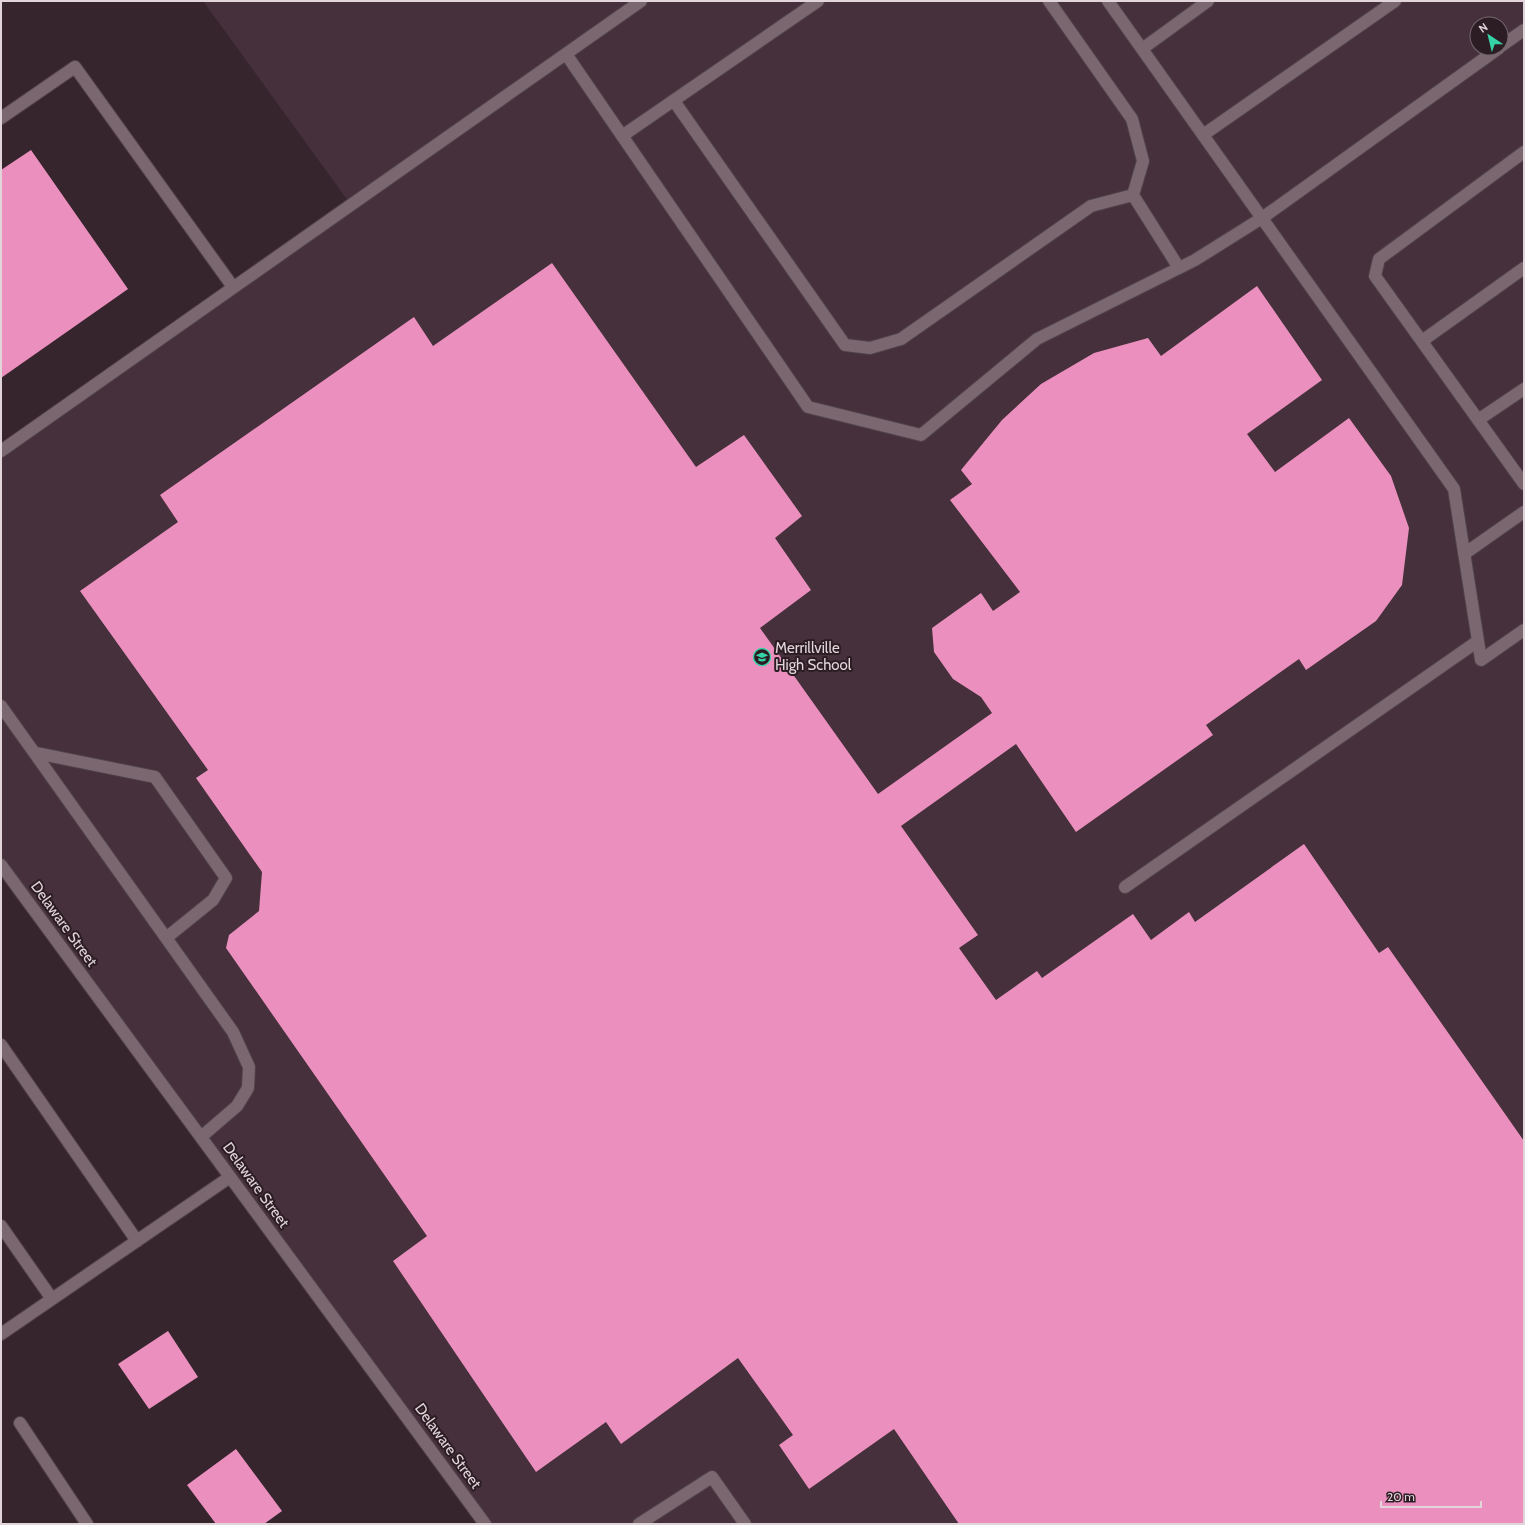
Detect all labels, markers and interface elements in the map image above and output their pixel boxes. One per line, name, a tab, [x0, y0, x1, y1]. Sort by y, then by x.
north arrow	[1469, 16, 1509, 56]
text: N	[1476, 20, 1490, 36]
place label: Merrillville High School	[775, 639, 852, 674]
school or university icon: Merrillville High School	[752, 647, 772, 667]
street label: Delaware Street	[27, 878, 101, 970]
street label: Delaware Street	[219, 1139, 293, 1231]
street label: Delaware Street	[411, 1400, 485, 1492]
scale bar	[1381, 1483, 1481, 1509]
text: 20 m	[1387, 1489, 1415, 1504]

